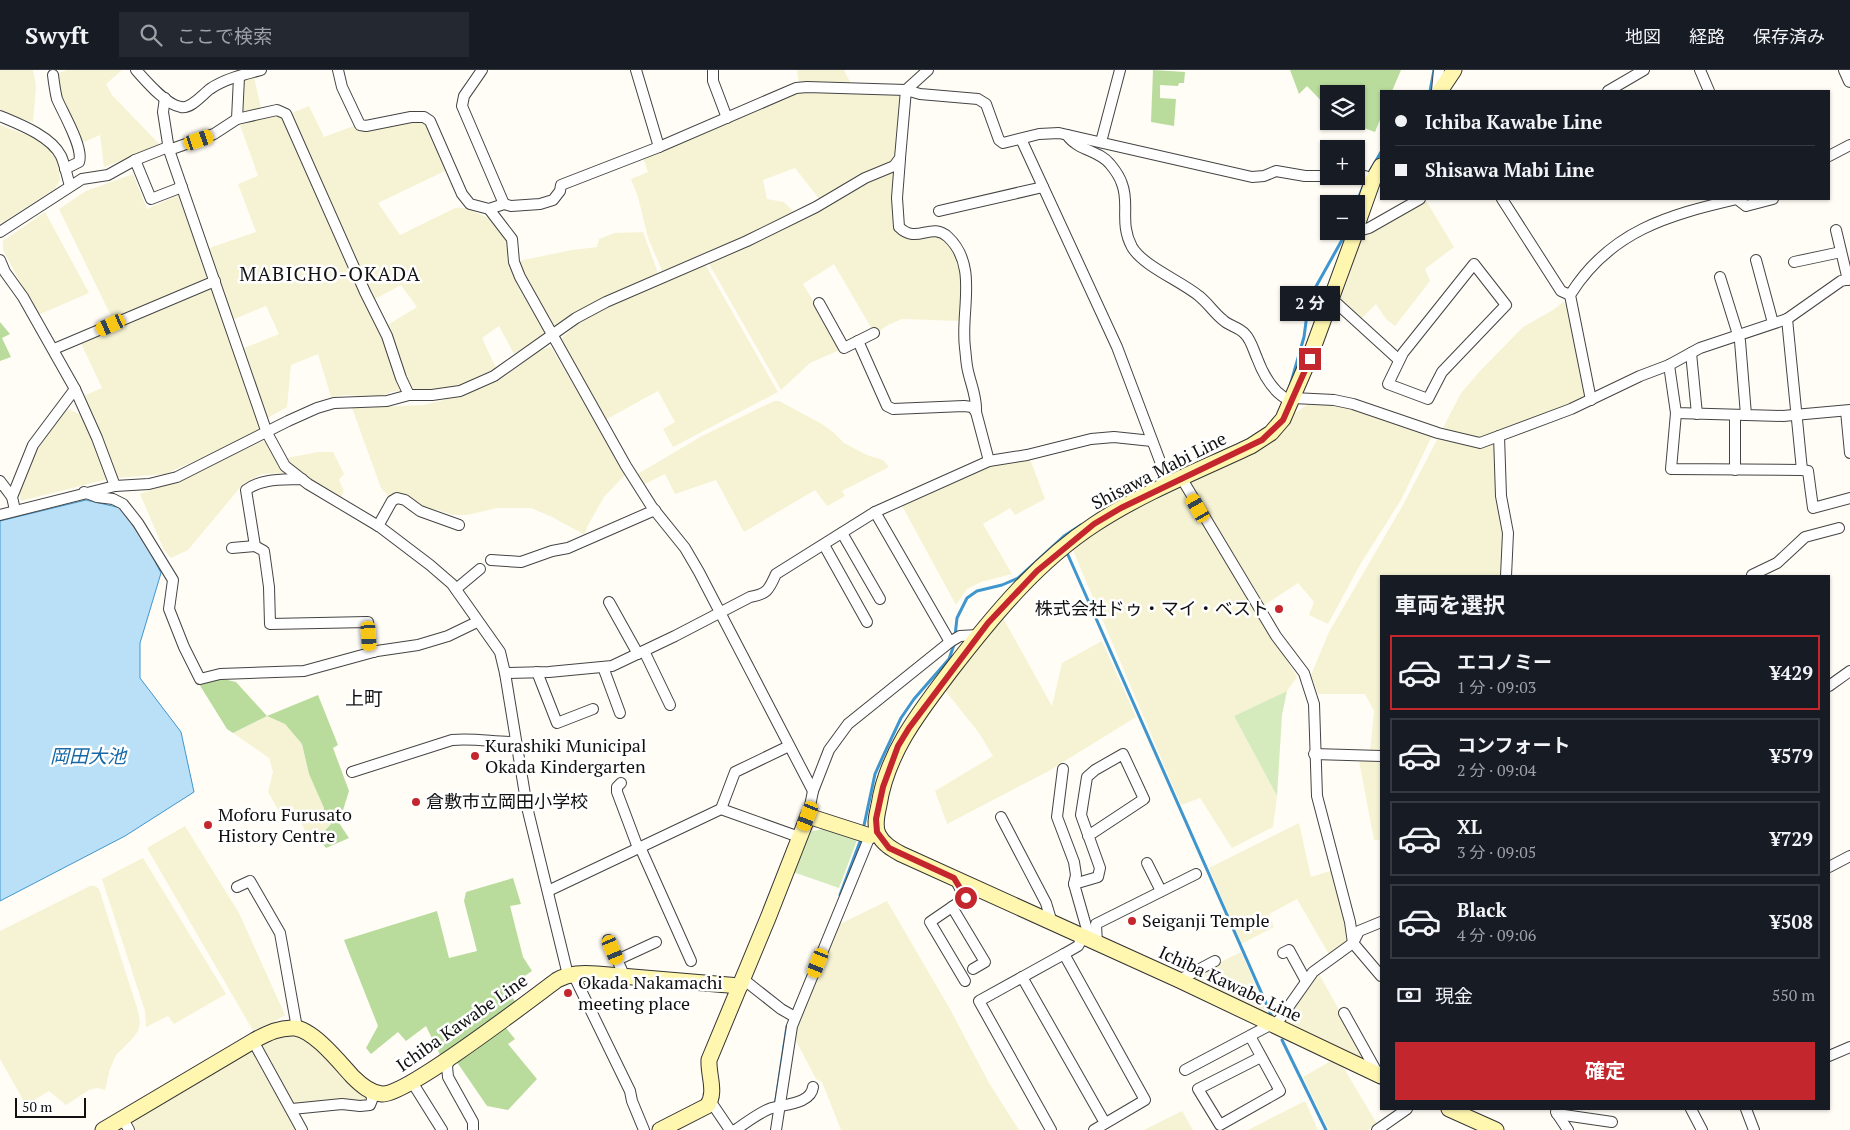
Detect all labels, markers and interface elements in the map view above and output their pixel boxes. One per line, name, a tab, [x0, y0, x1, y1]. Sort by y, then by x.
search box	[119, 12, 469, 57]
text: Swyft	[25, 19, 89, 51]
icon: search	[137, 21, 165, 49]
text: ここで検索	[177, 23, 272, 48]
text: 地図	[1625, 24, 1661, 48]
text: 経路	[1689, 24, 1725, 48]
text: 保存済み	[1753, 24, 1825, 48]
map controls	[1320, 85, 1365, 240]
button: layers	[1320, 85, 1365, 130]
text: Ichiba Kawabe Line	[1425, 109, 1603, 134]
car	[182, 128, 215, 152]
button: +	[1320, 140, 1365, 185]
text: Shisawa Mabi Line	[1425, 157, 1595, 182]
button: −	[1320, 195, 1365, 240]
district label: MABICHO-OKADA	[239, 260, 421, 287]
callout: 2 分	[1280, 286, 1340, 322]
text: 2 分	[1295, 292, 1325, 314]
car	[94, 312, 127, 338]
route end	[1299, 348, 1321, 370]
street label: Shisawa Mabi Line	[1087, 426, 1230, 514]
car	[1184, 491, 1211, 525]
text: 車両を選択	[1395, 590, 1505, 619]
place label: 株式会社ドゥ・マイ・ベスト	[1035, 596, 1269, 620]
marker: 株式会社ドゥ・マイ・ベスト	[1273, 603, 1285, 615]
car	[360, 621, 377, 651]
text: エコノミー	[1457, 649, 1552, 674]
icon: car	[1397, 650, 1442, 695]
text: ¥429	[1770, 660, 1813, 685]
text: 1 分 · 09:03	[1457, 676, 1536, 698]
district label: 上町	[345, 685, 383, 710]
text: コンフォート	[1457, 732, 1570, 757]
place label: Kurashiki Municipal Okada Kindergarten	[485, 733, 646, 778]
icon: car	[1397, 733, 1442, 778]
water label: 岡田大池	[50, 743, 128, 768]
text: ¥579	[1770, 743, 1813, 768]
marker: Kurashiki Municipal Okada Kindergarten	[469, 750, 481, 762]
text: 2 分 · 09:04	[1457, 759, 1536, 781]
place label: 倉敷市立岡田小学校	[426, 789, 588, 813]
marker: 倉敷市立岡田小学校	[410, 796, 422, 808]
car	[795, 799, 820, 833]
place label: Moforu Furusato History Centre	[218, 802, 352, 847]
text: XL	[1457, 814, 1482, 839]
icon: car	[1397, 816, 1442, 861]
marker: Moforu Furusato History Centre	[202, 819, 214, 831]
text: ¥729	[1770, 826, 1813, 851]
text: 3 分 · 09:05	[1457, 841, 1536, 863]
route start	[955, 887, 977, 909]
text: Black	[1457, 897, 1507, 922]
icon: car	[1397, 899, 1442, 944]
place label: Seiganji Temple	[1142, 908, 1270, 932]
text: ¥508	[1770, 909, 1813, 934]
marker: Seiganji Temple	[1126, 915, 1138, 927]
text: 4 分 · 09:06	[1457, 924, 1536, 946]
car	[600, 933, 625, 967]
street label: Ichiba Kawabe Line	[1155, 939, 1306, 1027]
car	[805, 946, 830, 980]
street label: Ichiba Kawabe Line	[391, 968, 532, 1077]
place label: Okada Nakamachi meeting place	[578, 970, 723, 1015]
icon: cash	[1395, 981, 1423, 1009]
text: 現金	[1435, 983, 1473, 1008]
text: 550 m	[1772, 984, 1815, 1006]
marker: Okada Nakamachi meeting place	[562, 987, 574, 999]
button: 確定	[1395, 1042, 1815, 1100]
scale bar	[15, 1095, 86, 1118]
text: 50 m	[22, 1097, 52, 1116]

